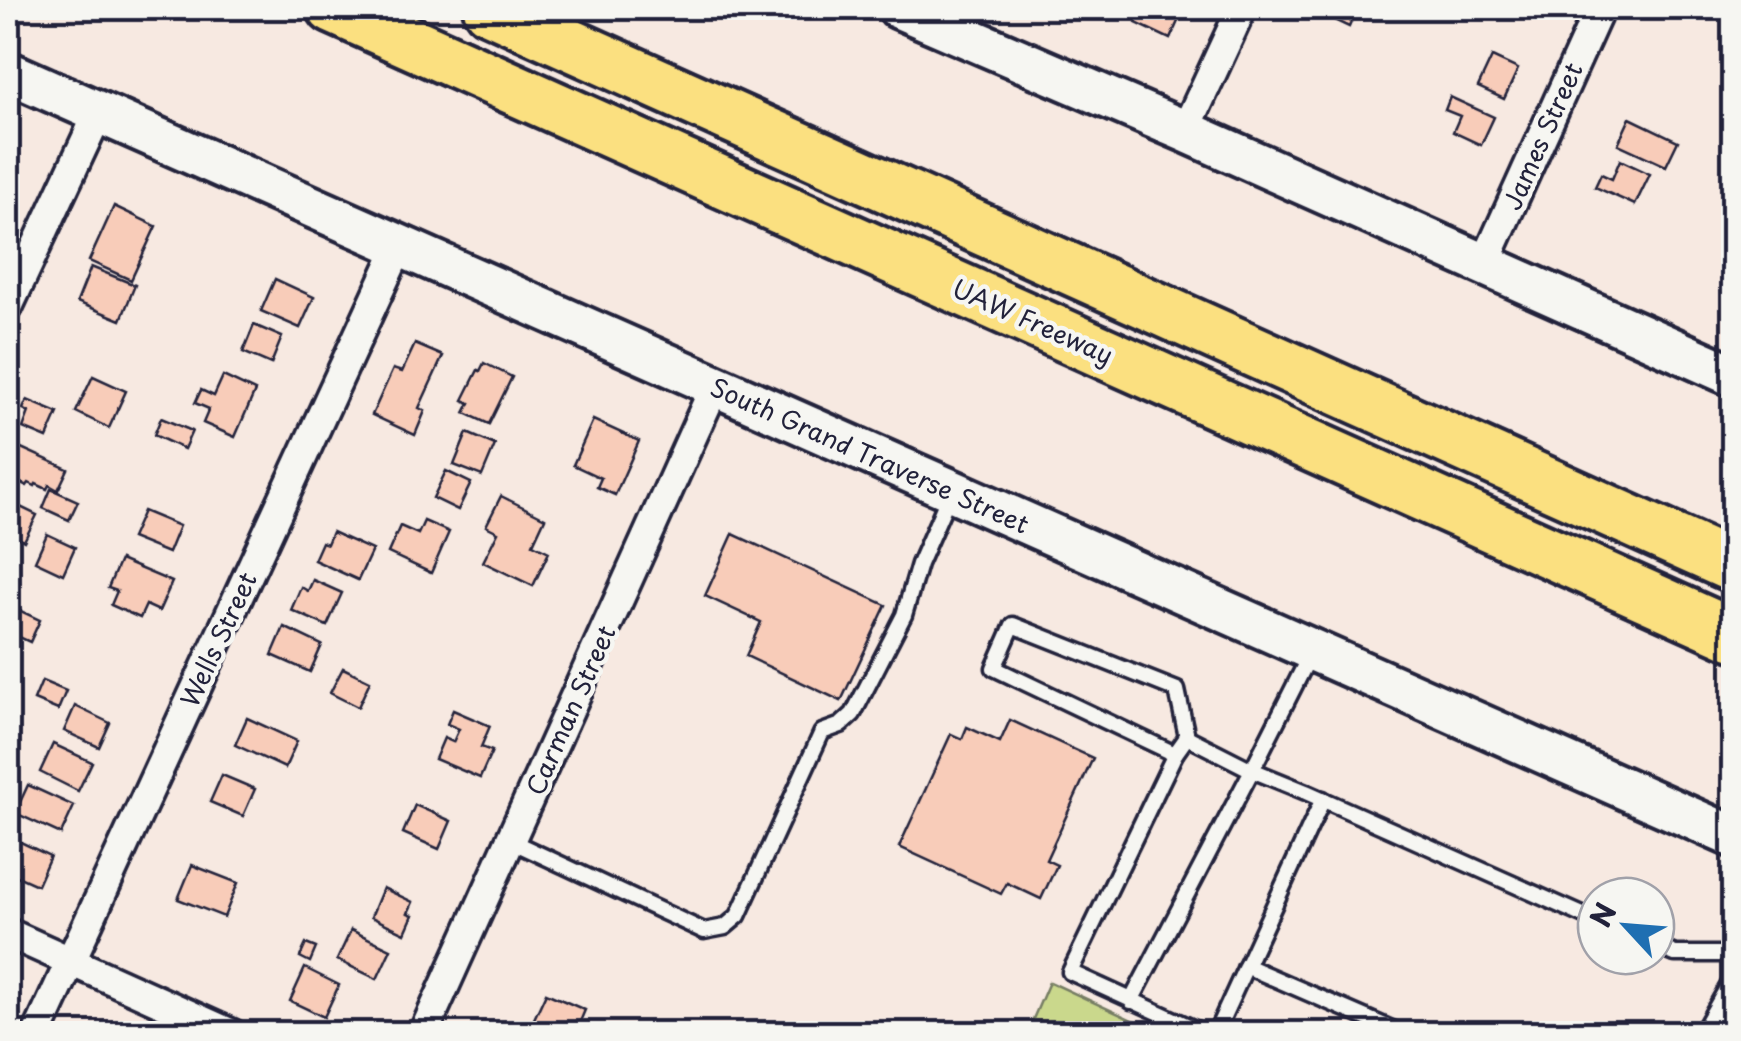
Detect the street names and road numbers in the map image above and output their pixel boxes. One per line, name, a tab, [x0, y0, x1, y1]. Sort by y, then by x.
street label: James Street	[1492, 56, 1592, 216]
street label: UAW Freeway	[947, 269, 1119, 373]
street label: South Grand Traverse Street	[705, 367, 1035, 543]
street label: Wells Street	[170, 565, 266, 713]
street label: Carman Street	[516, 619, 624, 801]

